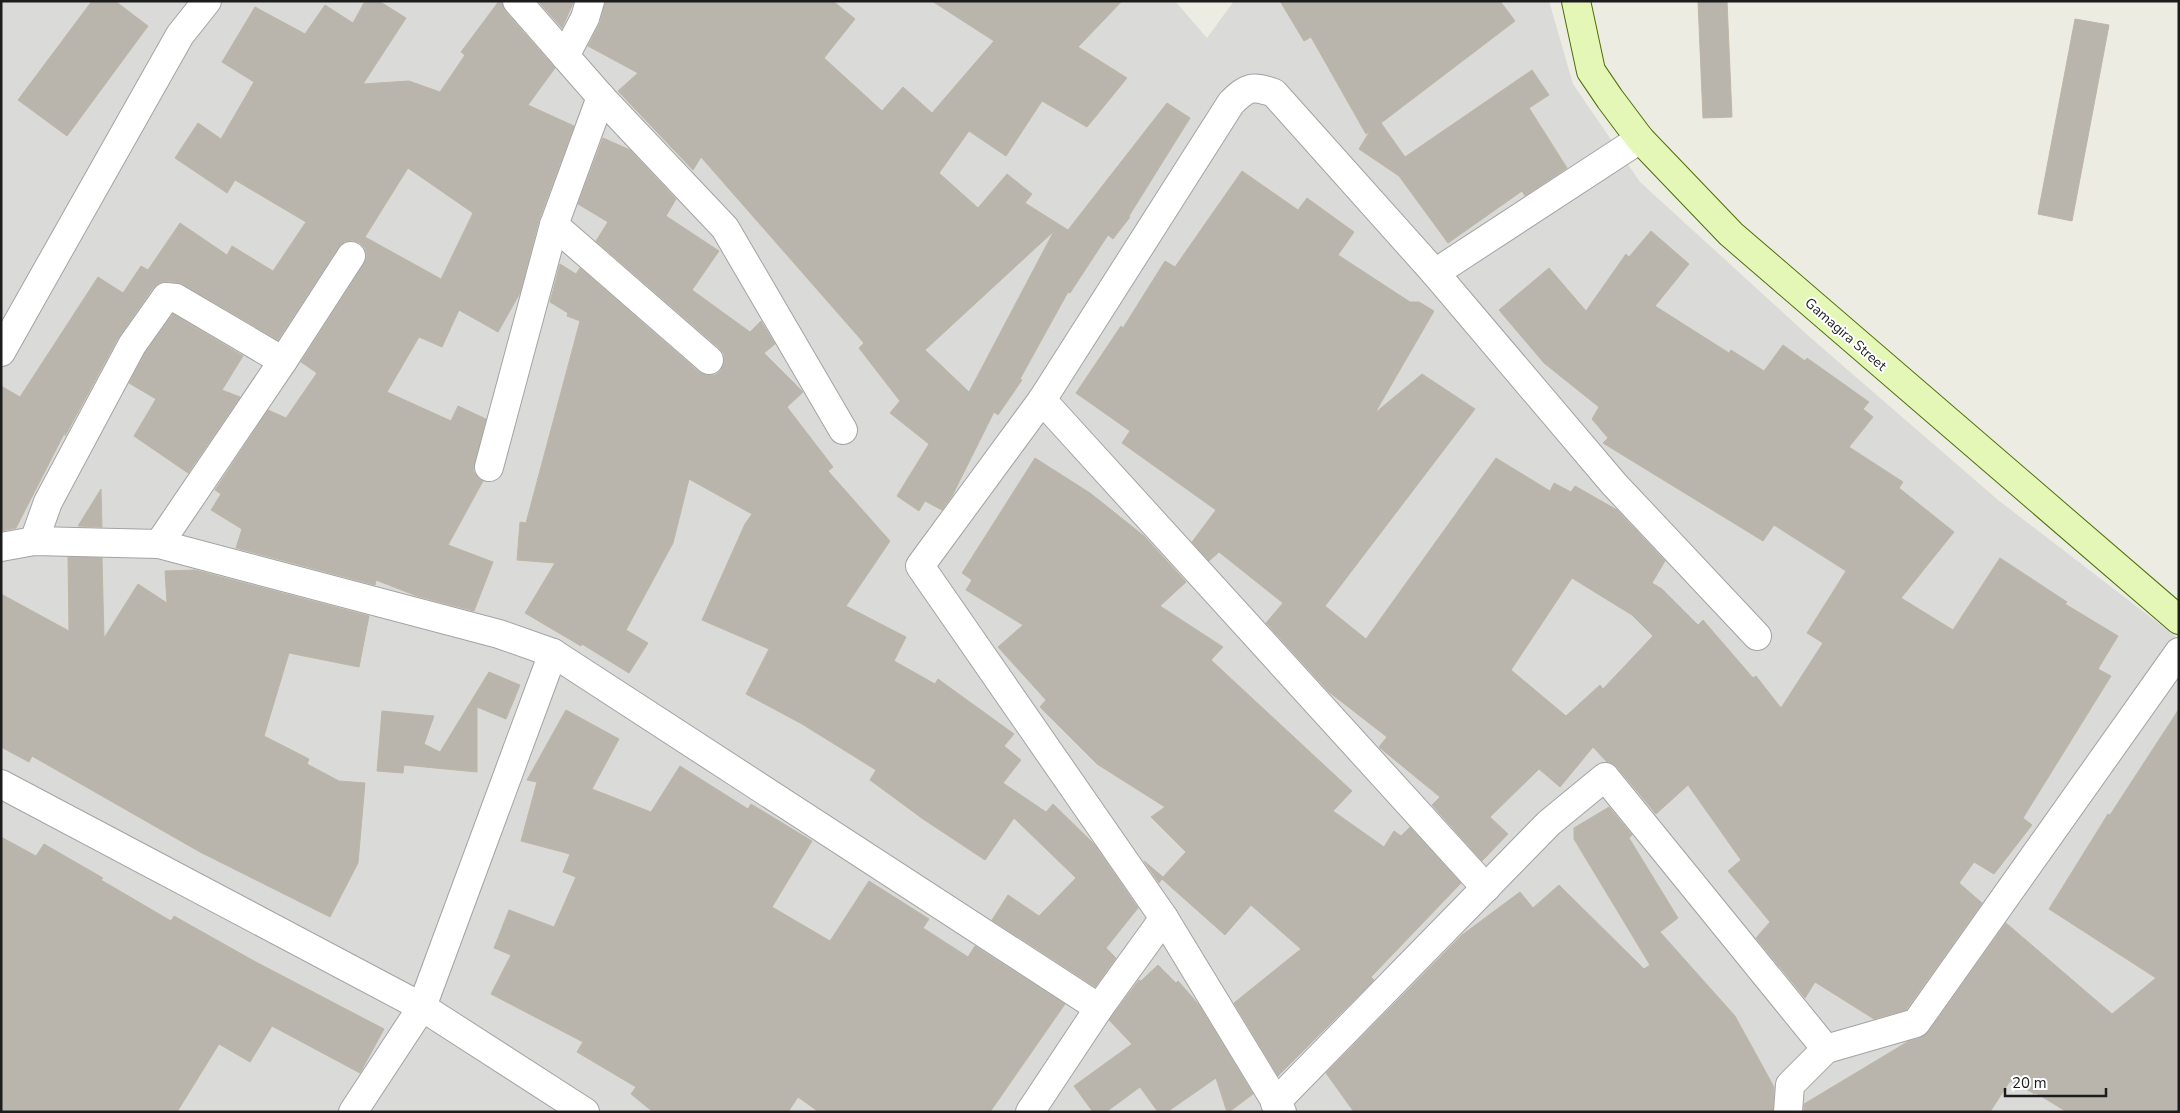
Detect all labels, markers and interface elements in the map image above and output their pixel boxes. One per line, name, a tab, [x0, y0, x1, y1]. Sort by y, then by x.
street label: Gamagira Street	[1801, 294, 1891, 375]
scale bar	[2005, 1066, 2106, 1098]
text: 20 m	[2012, 1073, 2047, 1093]

